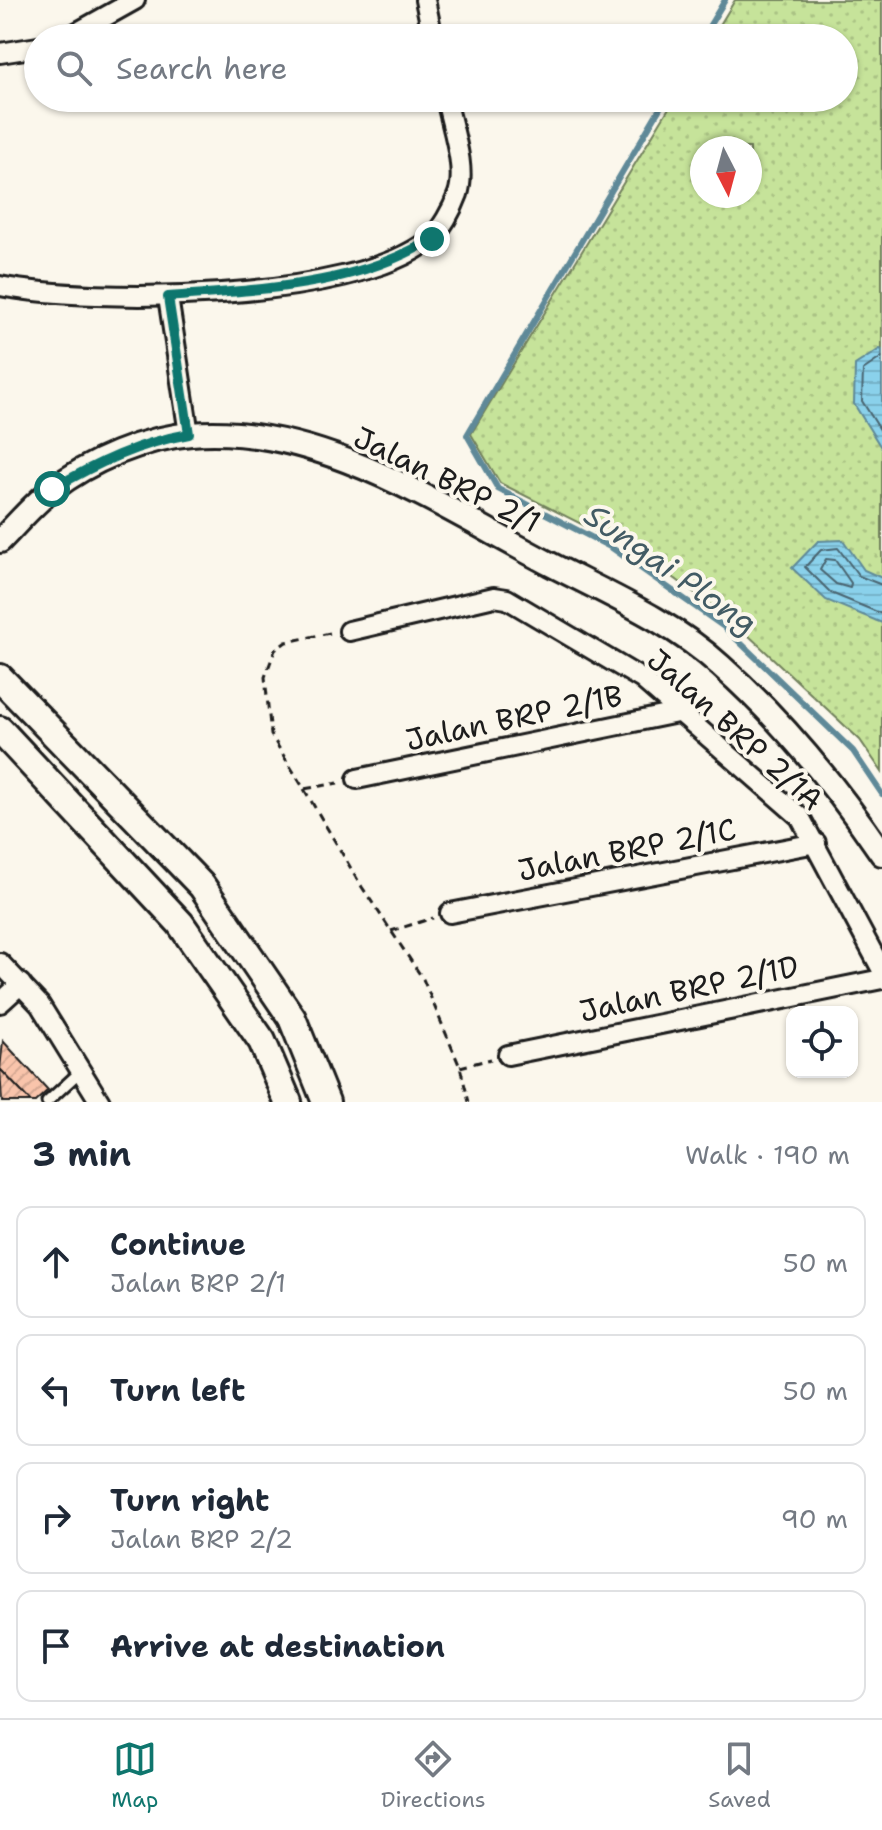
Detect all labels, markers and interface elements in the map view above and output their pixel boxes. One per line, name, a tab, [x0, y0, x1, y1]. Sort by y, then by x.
search box	[24, 24, 858, 112]
icon: search	[52, 46, 96, 90]
text: Search here	[116, 48, 287, 89]
north arrow	[690, 136, 762, 208]
route end	[414, 221, 450, 257]
street label: Jalan BRP 2/1	[347, 417, 547, 542]
route start	[34, 471, 70, 507]
water label: Sungai Plong	[576, 493, 766, 644]
street label: Jalan BRP 2/1A	[638, 639, 832, 820]
street label: Jalan BRP 2/1B	[402, 675, 626, 761]
street label: Jalan BRP 2/1C	[514, 808, 740, 891]
street label: Jalan BRP 2/1D	[576, 945, 802, 1032]
map controls	[786, 1006, 858, 1078]
button: locate	[786, 1006, 858, 1078]
text: 3 min	[32, 1131, 131, 1177]
text: Walk · 190 m	[685, 1137, 850, 1172]
text: Continue	[110, 1224, 246, 1265]
icon: ahead	[34, 1240, 78, 1284]
text: 50 m	[783, 1245, 848, 1280]
text: Jalan BRP 2/1	[110, 1265, 286, 1300]
icon: left	[34, 1368, 78, 1412]
text: Turn left	[110, 1370, 245, 1411]
text: 50 m	[783, 1373, 848, 1408]
text: Turn right	[110, 1480, 269, 1521]
icon: right	[34, 1496, 78, 1540]
text: 90 m	[781, 1501, 848, 1536]
text: Jalan BRP 2/2	[110, 1521, 293, 1556]
icon: arrive	[34, 1624, 78, 1668]
text: Arrive at destination	[110, 1626, 445, 1667]
tab: Map	[111, 1737, 158, 1814]
tab: Directions	[381, 1737, 486, 1814]
tab: Saved	[708, 1737, 771, 1814]

